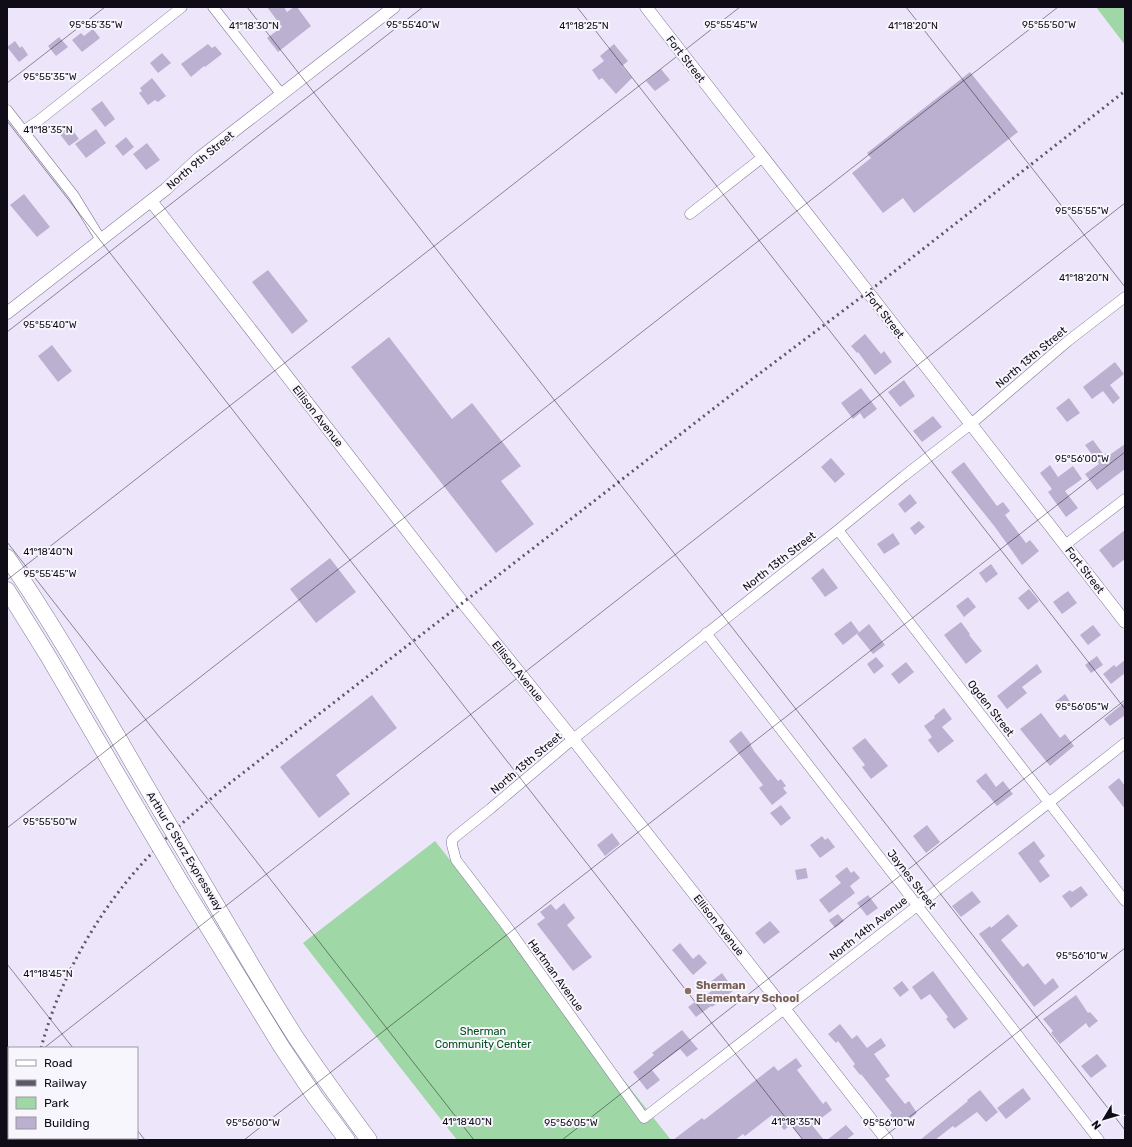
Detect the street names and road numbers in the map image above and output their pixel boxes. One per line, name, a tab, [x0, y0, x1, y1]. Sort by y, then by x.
street label: Fort Street	[663, 33, 708, 86]
street label: North 9th Street	[164, 128, 237, 192]
street label: Fort Street	[862, 289, 907, 342]
street label: North 13th Street	[993, 323, 1070, 391]
street label: Ellison Avenue	[290, 383, 346, 450]
street label: North 13th Street	[740, 529, 819, 594]
street label: Fort Street	[1062, 544, 1107, 597]
street label: Ellison Avenue	[489, 638, 546, 704]
street label: Ogden Street	[965, 678, 1017, 740]
street label: North 13th Street	[488, 729, 565, 797]
street label: Arthur C Storz Expressway	[144, 789, 225, 913]
street label: Jaynes Street	[884, 847, 939, 912]
street label: Ellison Avenue	[691, 892, 747, 959]
street label: North 14th Avenue	[827, 894, 910, 963]
street label: Hartman Avenue	[525, 937, 586, 1014]

